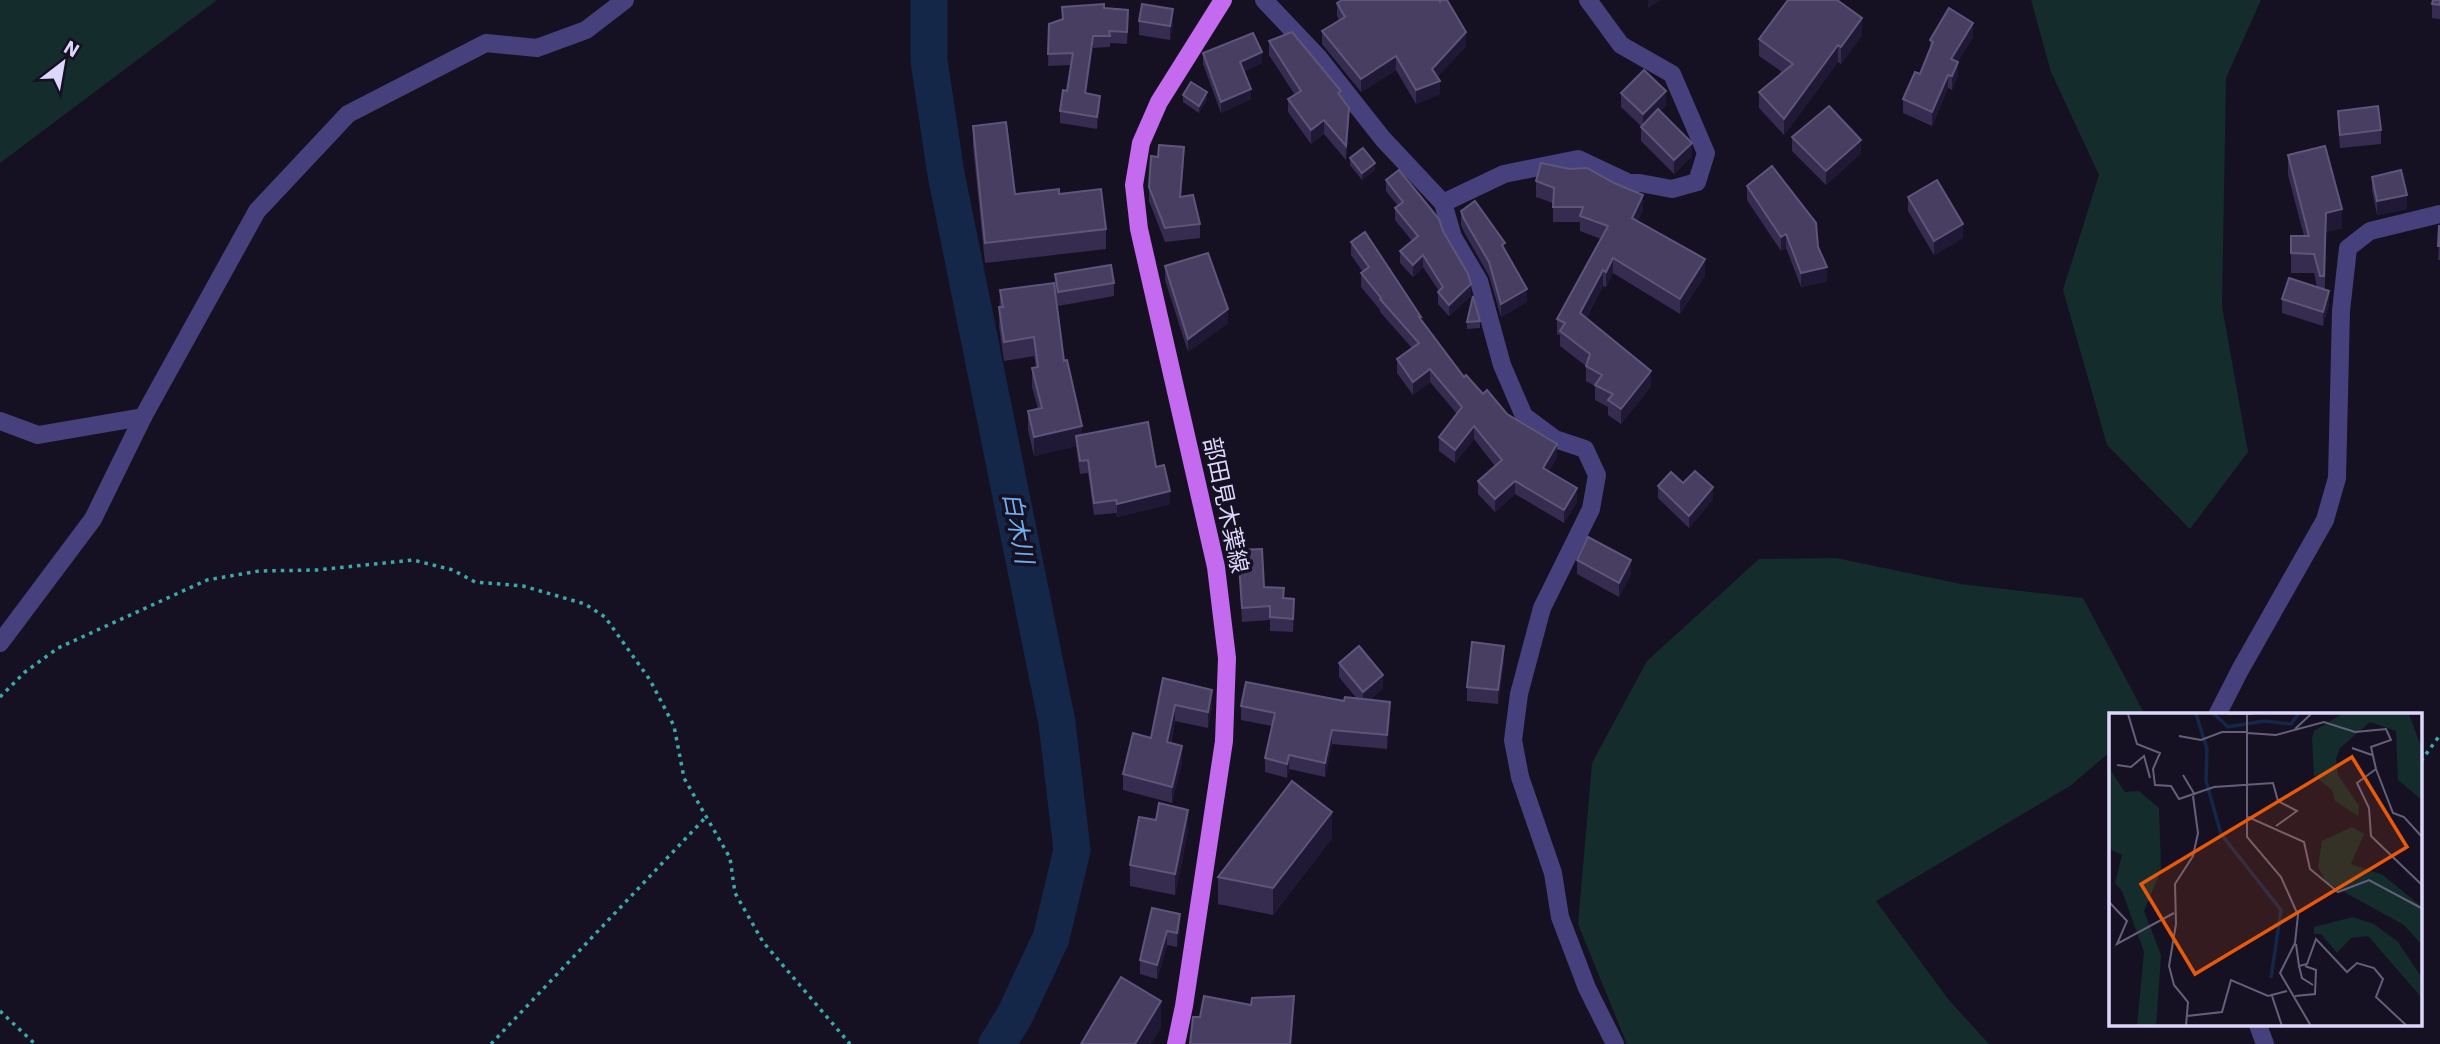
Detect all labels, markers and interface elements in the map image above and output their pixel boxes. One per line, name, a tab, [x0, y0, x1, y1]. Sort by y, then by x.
north arrow	[28, 28, 98, 98]
text: N	[60, 35, 84, 62]
street label: 部田見木葉線	[1198, 434, 1256, 575]
water label: 白木川	[996, 489, 1042, 569]
inset map	[2109, 713, 2422, 1026]

